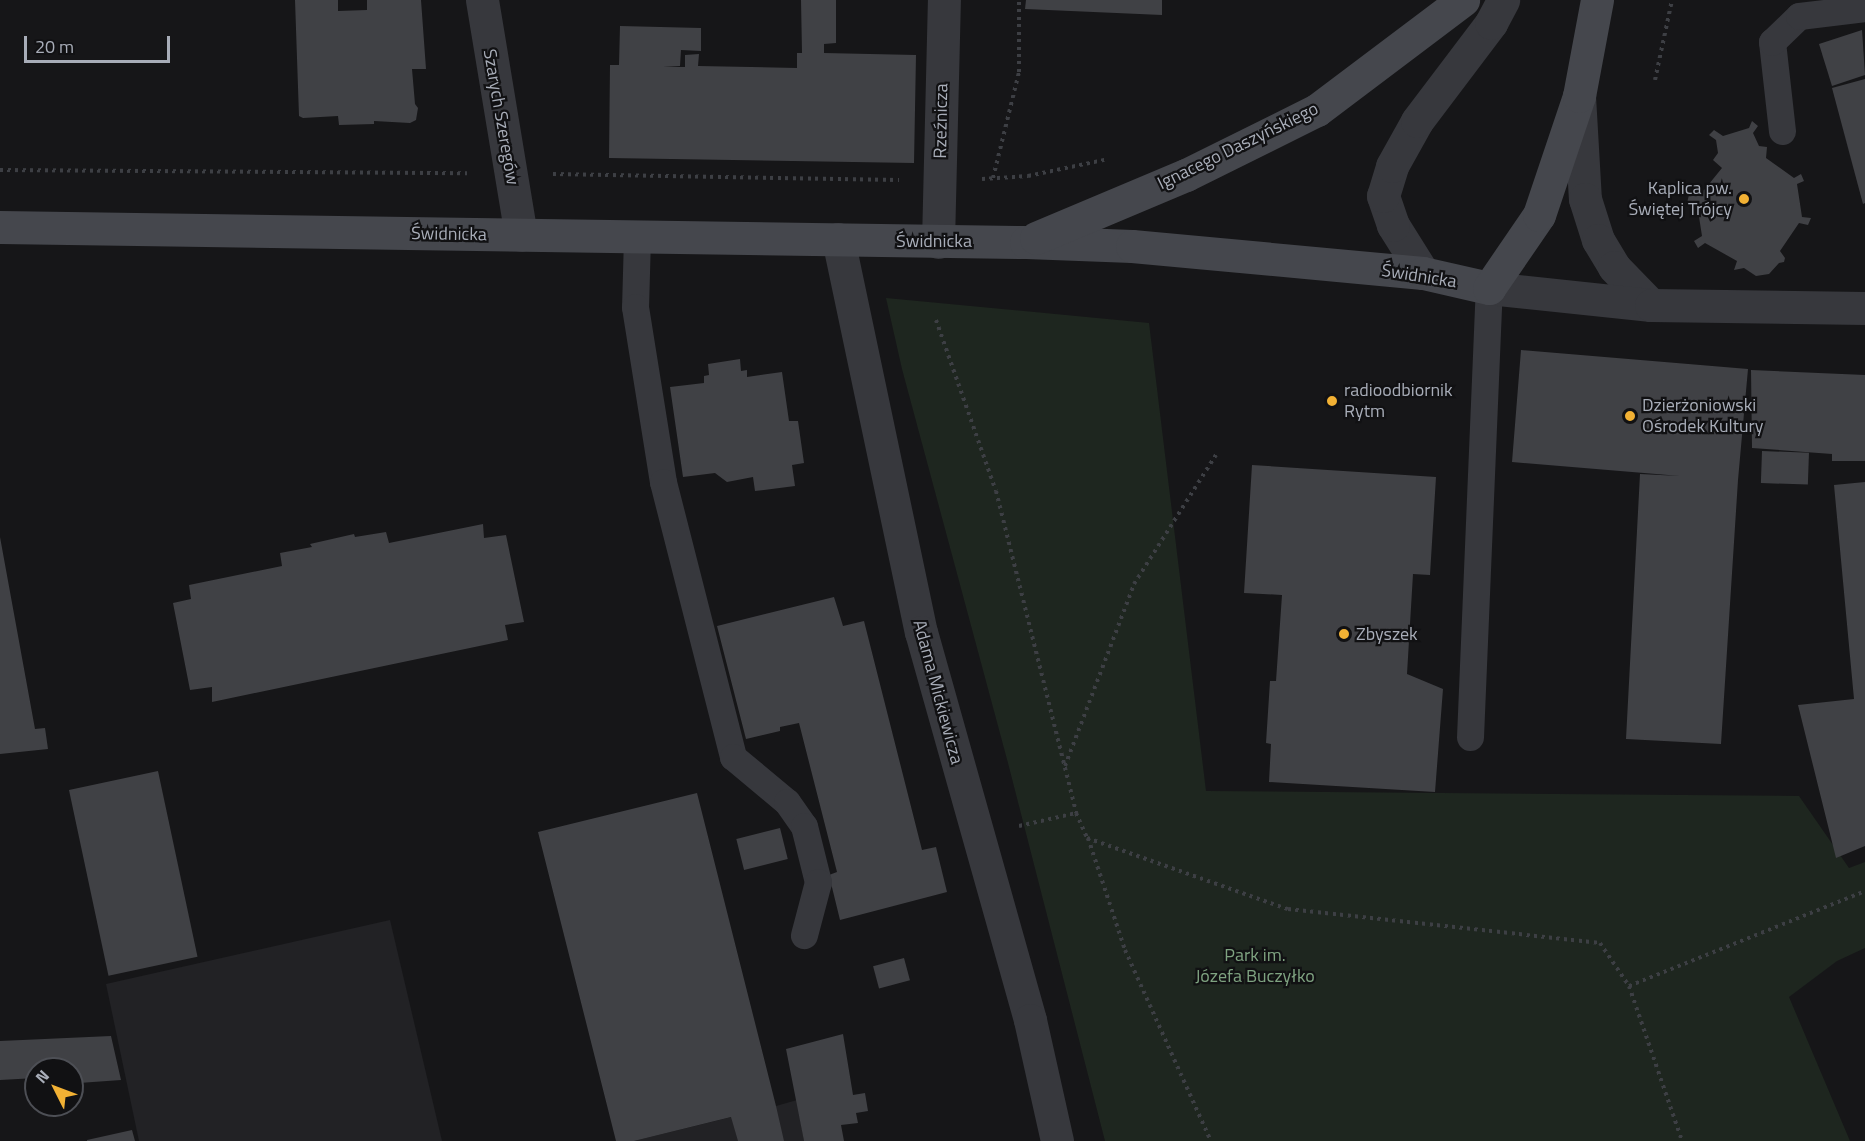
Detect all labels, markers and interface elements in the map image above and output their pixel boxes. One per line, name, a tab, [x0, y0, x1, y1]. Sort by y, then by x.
scale bar	[27, 24, 172, 62]
text: 20 m	[35, 33, 74, 60]
street label: Szarych Szeregów	[478, 47, 524, 187]
street label: Rzeźnicza	[930, 83, 952, 159]
street label: Ignacego Daszyńskiego	[1154, 98, 1322, 194]
place label: Kaplica pw. Świętej Trójcy	[1628, 178, 1732, 220]
marker: Kaplica pw. Świętej Trójcy	[1737, 192, 1751, 206]
street label: Świdnicka	[411, 223, 487, 245]
street label: Świdnicka	[896, 230, 972, 252]
street label: Świdnicka	[1380, 259, 1458, 293]
place label: radioodbiornik Rytm	[1344, 380, 1453, 422]
marker: radioodbiornik Rytm	[1325, 394, 1339, 408]
place label: Dzierżoniowski Ośrodek Kultury	[1642, 395, 1764, 438]
marker: Dzierżoniowski Ośrodek Kultury	[1623, 409, 1637, 423]
street label: Adama Mickiewicza	[908, 618, 968, 766]
place label: Zbyszek	[1356, 623, 1418, 645]
marker: Zbyszek	[1337, 627, 1351, 641]
park label: Park im. Józefa Buczyłko	[1195, 945, 1315, 988]
north arrow	[24, 1057, 84, 1117]
text: N	[29, 1064, 55, 1088]

